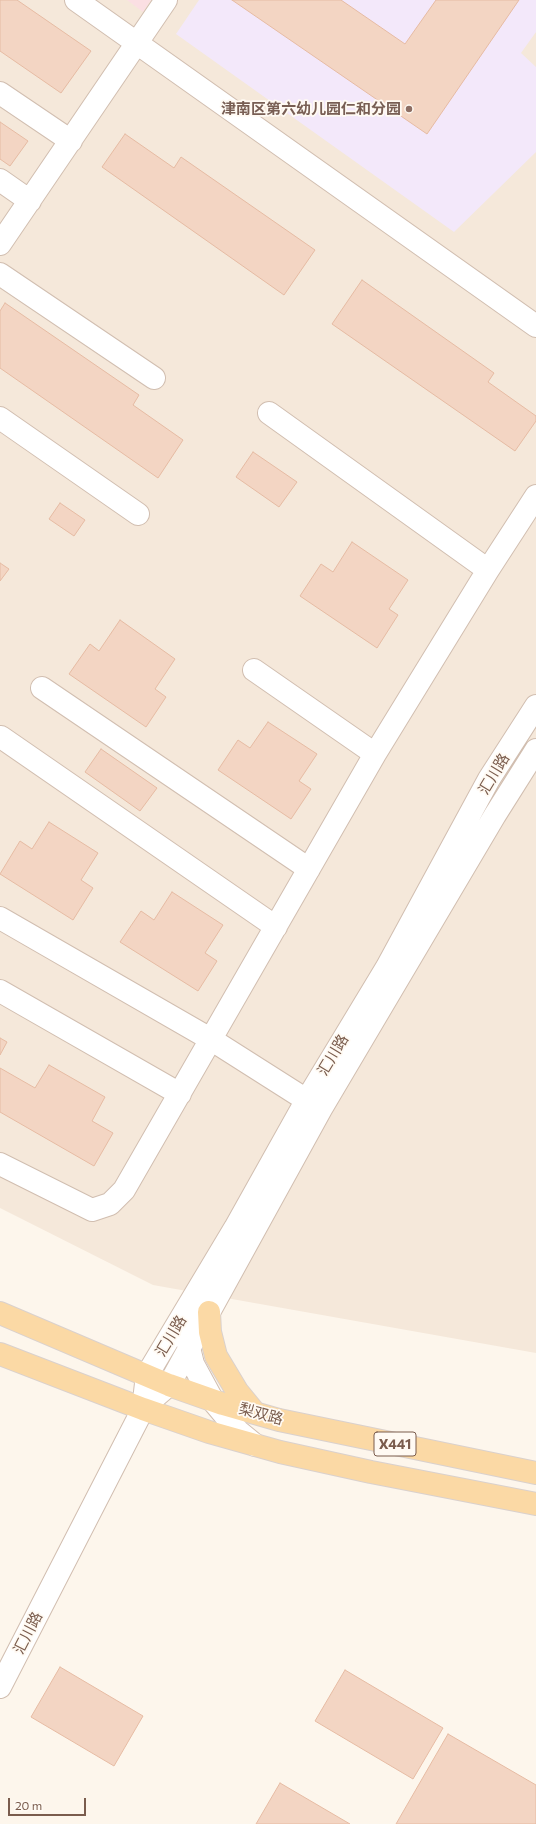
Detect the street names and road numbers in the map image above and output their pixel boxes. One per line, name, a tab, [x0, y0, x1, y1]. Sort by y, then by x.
street label: 汇川路	[475, 750, 513, 798]
street label: 汇川路	[314, 1031, 352, 1079]
street label: 汇川路	[152, 1312, 190, 1360]
street label: 梨双路	[237, 1399, 285, 1429]
road number: X441	[374, 1432, 416, 1456]
street label: 汇川路	[10, 1609, 46, 1657]

